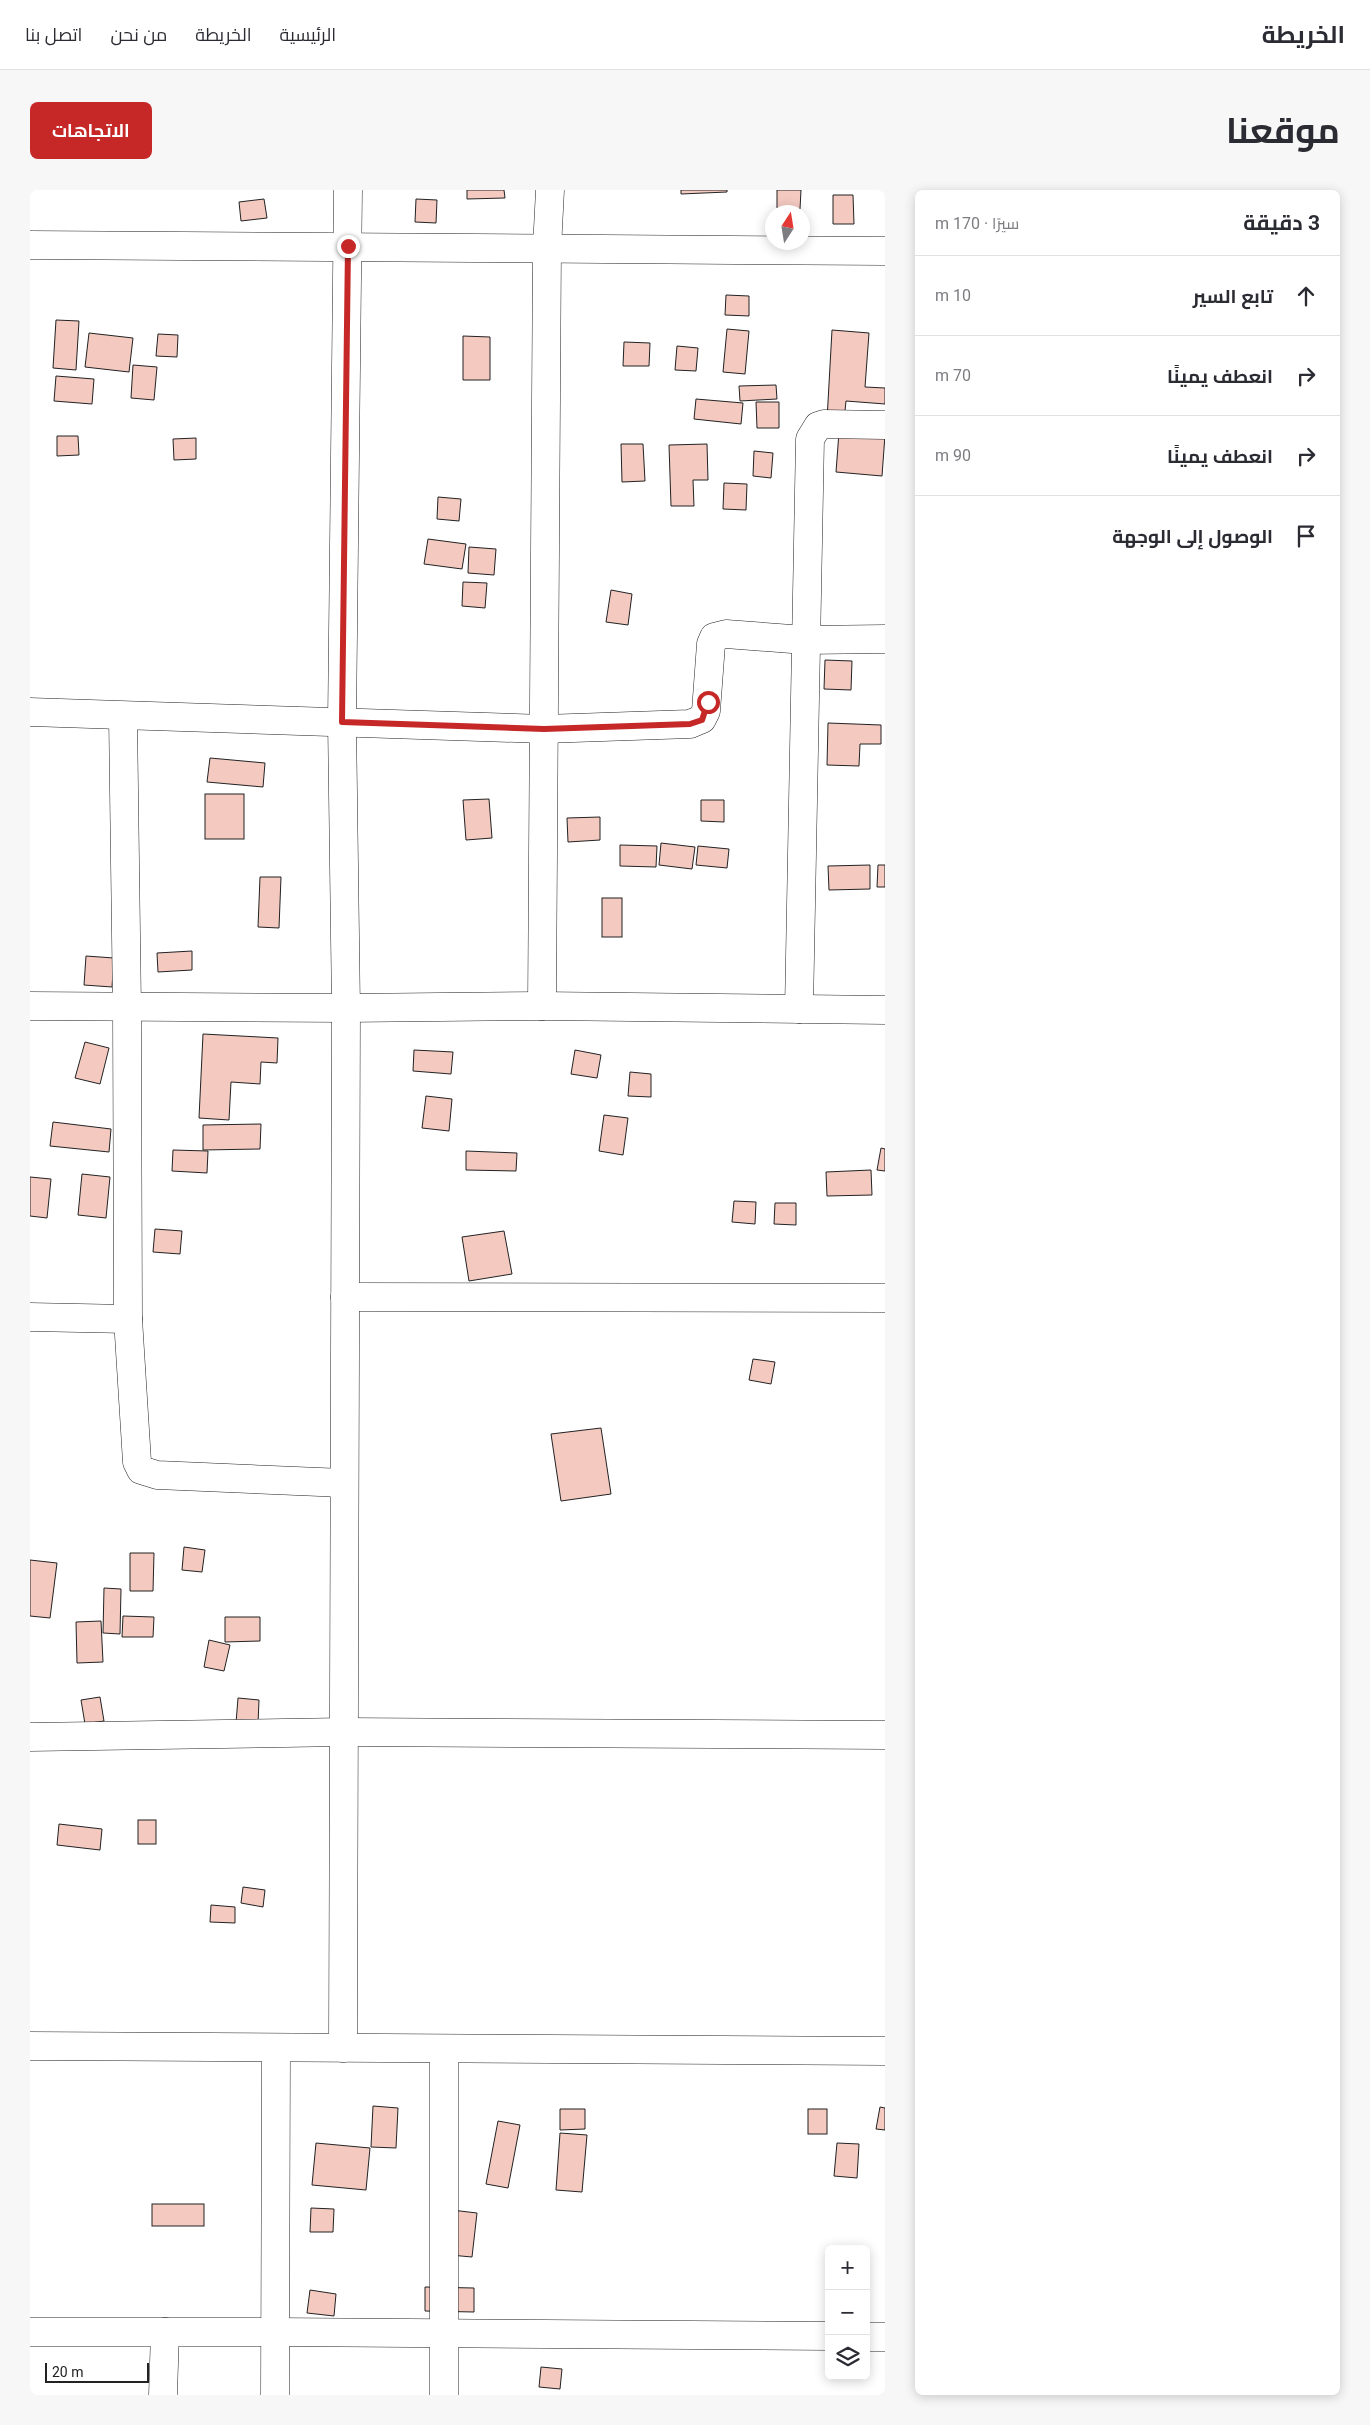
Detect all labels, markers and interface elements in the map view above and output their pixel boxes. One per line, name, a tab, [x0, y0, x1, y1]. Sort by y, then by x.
text: الخريطة	[1262, 21, 1345, 49]
text: اتصل بنا	[25, 24, 82, 45]
text: من نحن	[110, 24, 167, 45]
text: الخريطة	[195, 24, 252, 45]
text: الرئيسية	[280, 24, 336, 45]
button: الاتجاهات	[30, 102, 152, 159]
text: موقعنا	[1226, 111, 1340, 152]
north arrow	[765, 205, 810, 250]
text: 3 دقيقة	[1243, 211, 1320, 235]
text: سيرًا · 170 m	[935, 214, 1019, 233]
route end	[337, 235, 360, 258]
icon: ahead	[1292, 282, 1320, 310]
text: تابع السير	[1193, 285, 1273, 308]
text: 10 m	[935, 286, 971, 305]
icon: right	[1292, 362, 1320, 390]
text: انعطف يمينًا	[1167, 365, 1273, 388]
text: 70 m	[935, 366, 971, 385]
icon: right	[1292, 442, 1320, 470]
text: انعطف يمينًا	[1167, 445, 1273, 468]
text: 90 m	[935, 446, 971, 465]
icon: arrive	[1292, 522, 1320, 550]
text: الوصول إلى الوجهة	[1112, 525, 1273, 548]
route start	[697, 691, 720, 714]
map controls	[825, 2245, 870, 2380]
button: +	[825, 2245, 870, 2290]
button: −	[825, 2290, 870, 2335]
button: layers	[825, 2335, 870, 2380]
scale bar	[45, 2360, 149, 2383]
text: 20 m	[52, 2364, 84, 2380]

